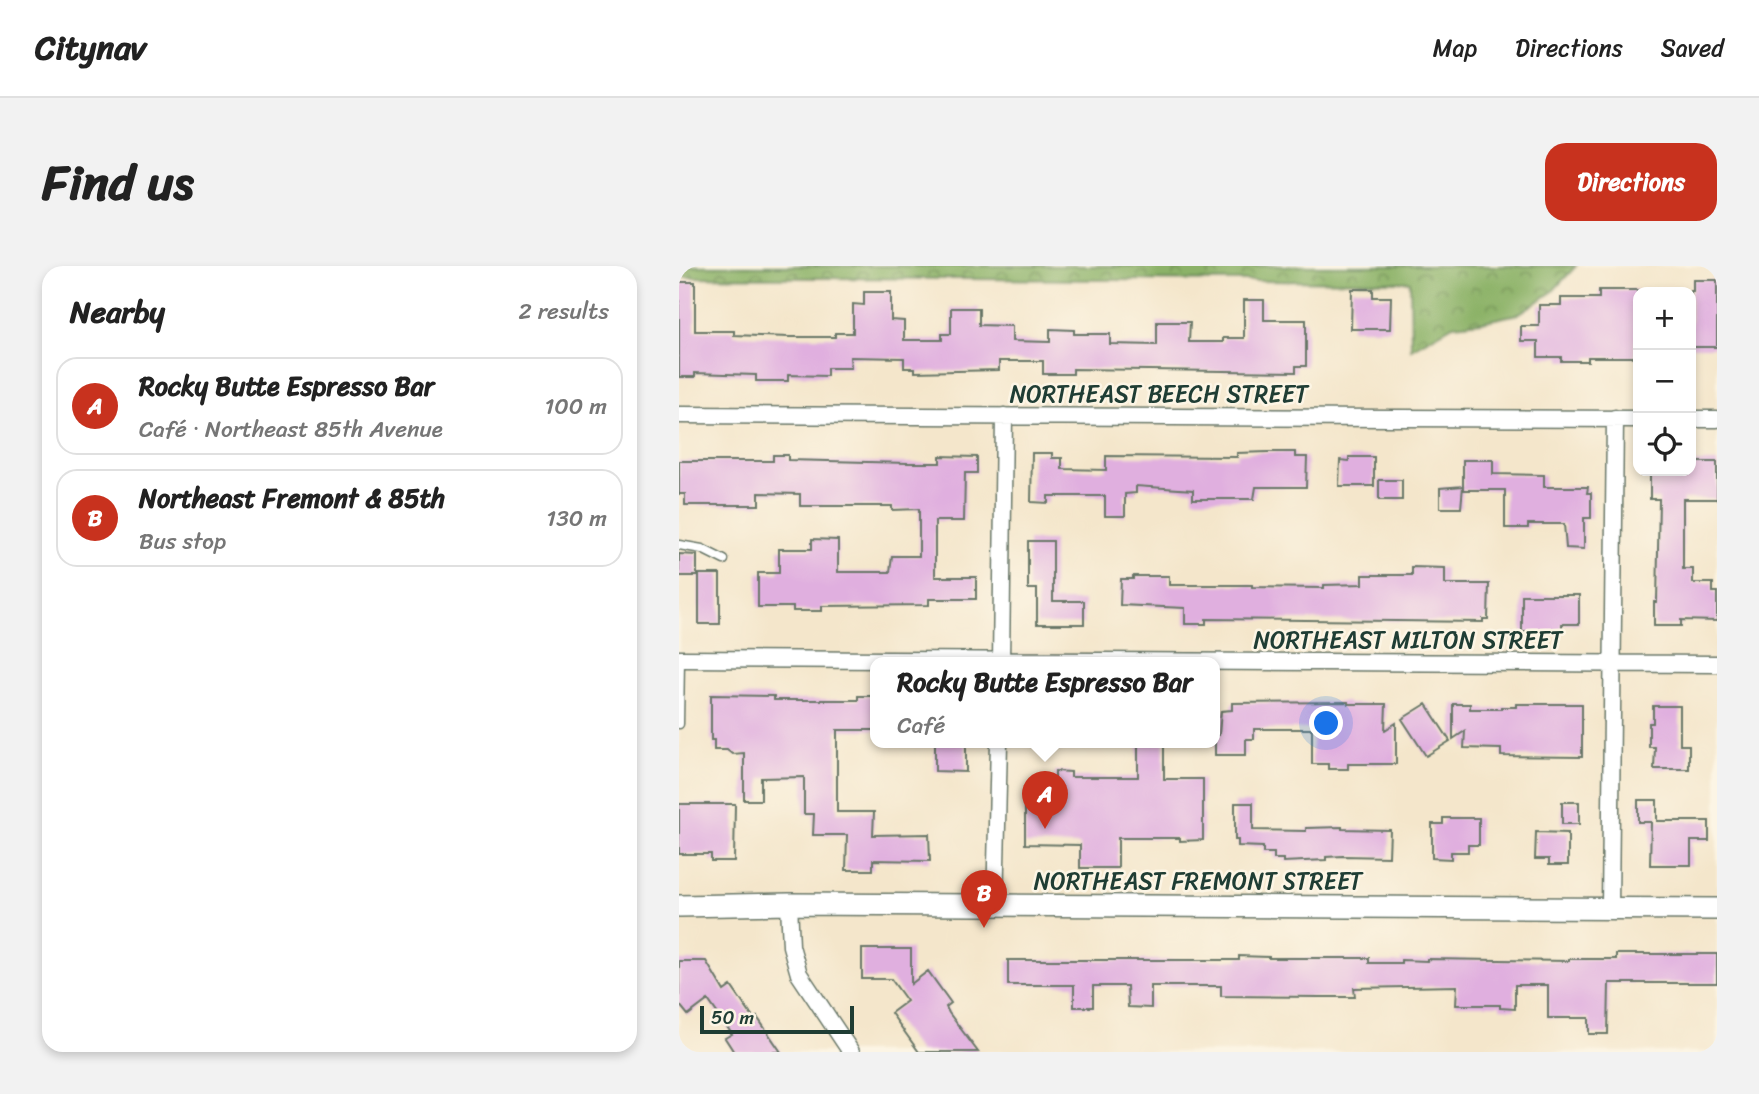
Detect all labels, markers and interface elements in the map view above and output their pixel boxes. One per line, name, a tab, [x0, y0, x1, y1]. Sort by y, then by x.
text: Citynav	[35, 19, 146, 77]
text: Map	[1433, 27, 1477, 69]
text: Directions	[1515, 27, 1623, 69]
text: Saved	[1661, 27, 1724, 69]
text: Find us	[42, 139, 194, 226]
button: Directions	[1545, 143, 1717, 221]
text: Nearby	[70, 285, 165, 339]
map controls	[1633, 287, 1696, 476]
button: +	[1633, 287, 1696, 350]
text: 2 results	[518, 291, 609, 332]
button: −	[1633, 350, 1696, 413]
text: Rocky Butte Espresso Bar	[139, 363, 434, 409]
street label: NORTHEAST BEECH STREET	[1010, 373, 1310, 415]
text: A	[87, 386, 103, 427]
text: 100 m	[544, 386, 607, 427]
text: Café · Northeast 85th Avenue	[139, 409, 443, 450]
button: locate	[1633, 413, 1696, 476]
text: Northeast Fremont & 85th	[139, 475, 445, 521]
text: B	[88, 498, 102, 539]
text: 130 m	[546, 498, 607, 539]
text: Bus stop	[139, 521, 226, 562]
street label: NORTHEAST MILTON STREET	[1253, 619, 1564, 661]
popup	[870, 657, 1220, 748]
text: Rocky Butte Espresso Bar	[897, 659, 1193, 705]
text: Café	[897, 705, 945, 746]
your location	[1309, 706, 1343, 740]
pin: A	[1022, 771, 1068, 829]
street label: NORTHEAST FREMONT STREET	[1034, 860, 1364, 902]
pin: B	[961, 870, 1007, 928]
text: 50 m	[711, 1001, 754, 1034]
scale bar	[700, 1003, 854, 1035]

